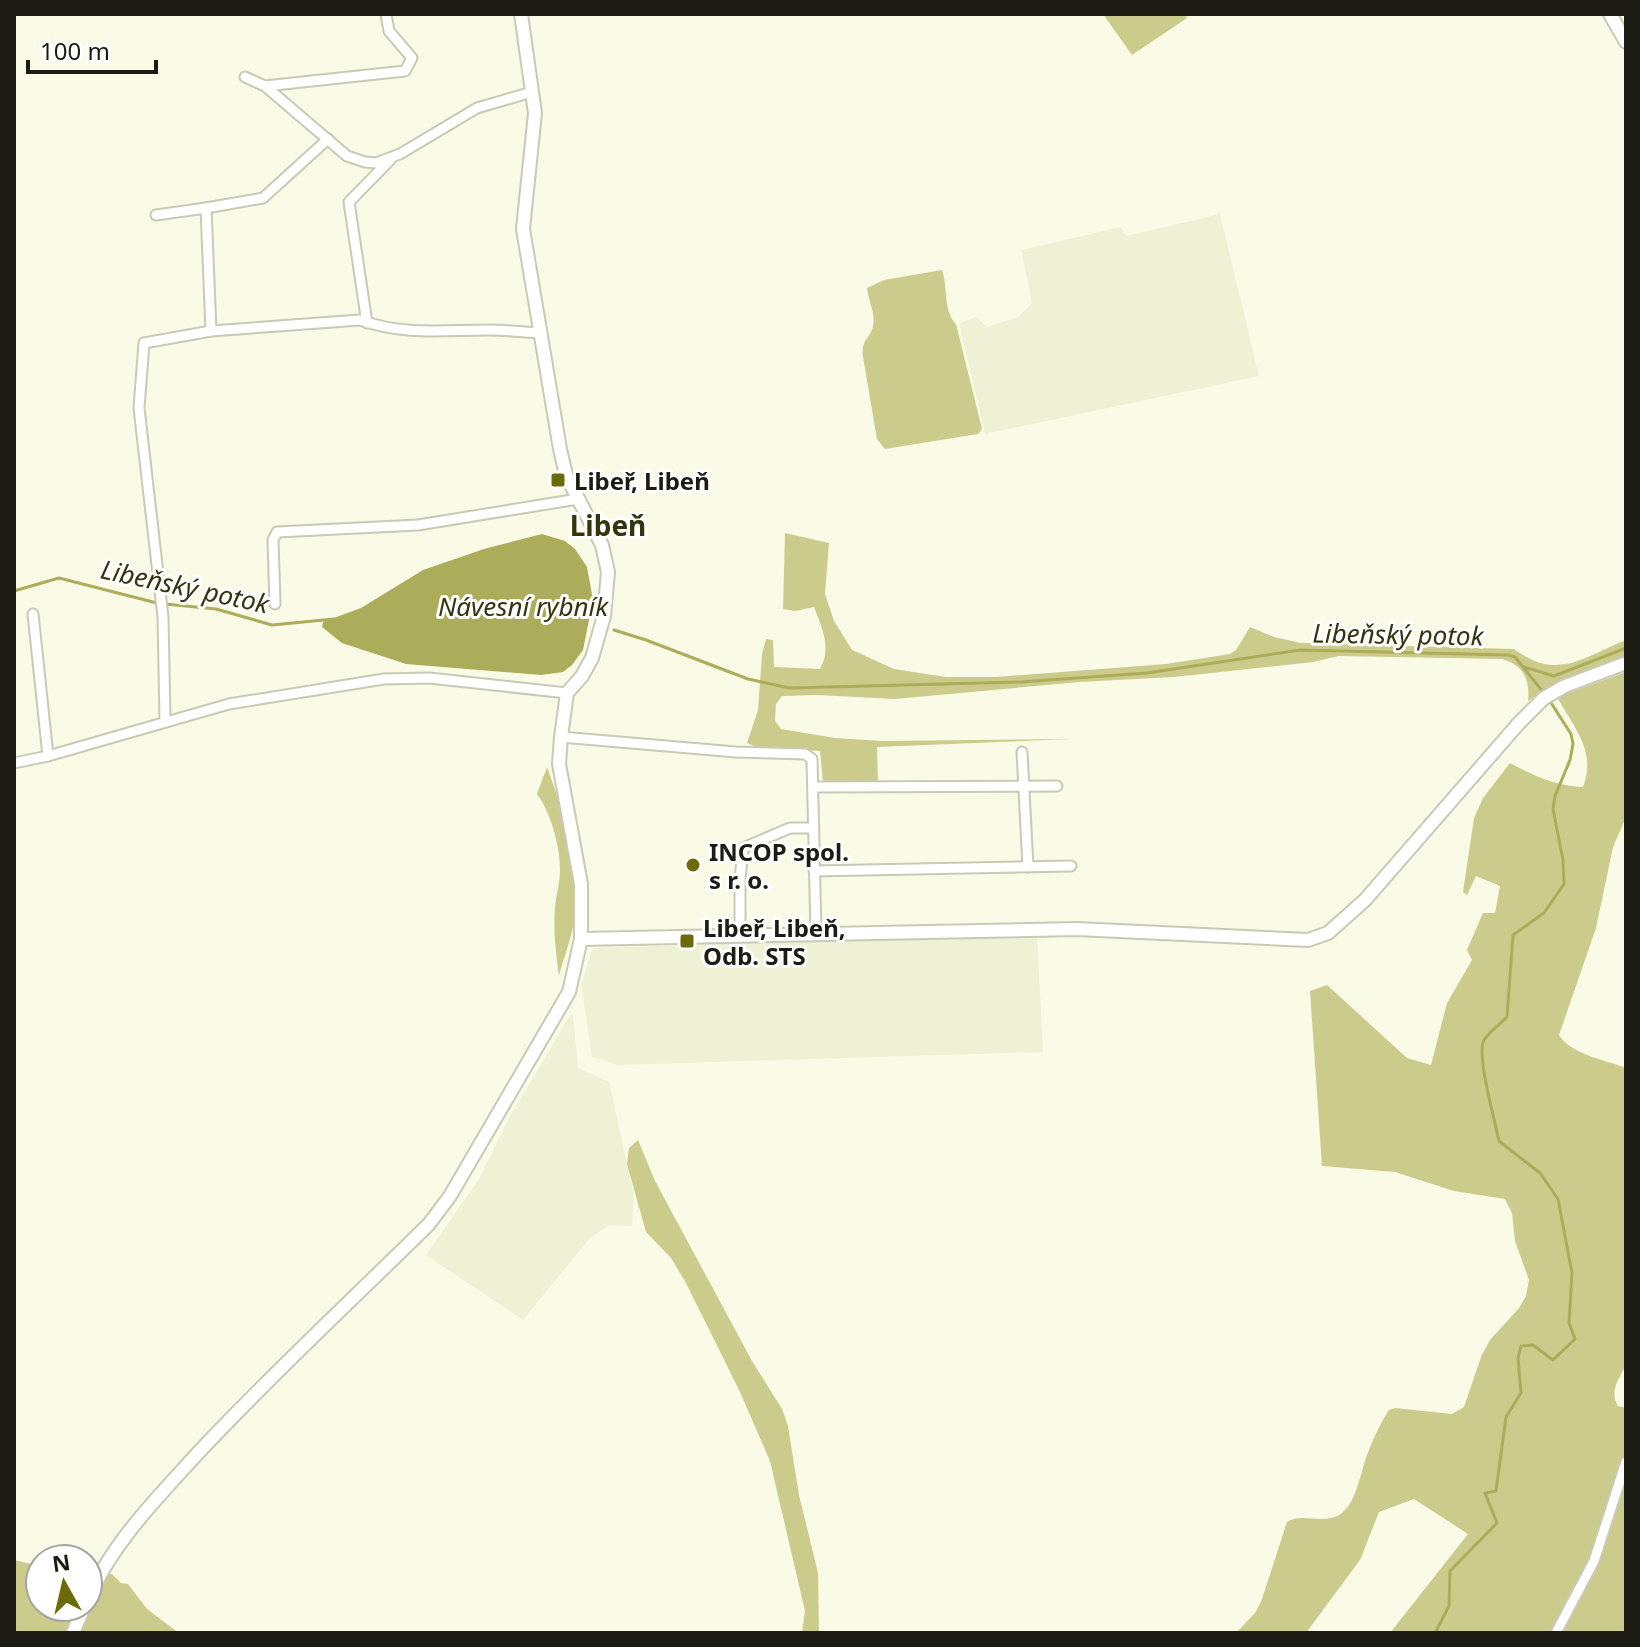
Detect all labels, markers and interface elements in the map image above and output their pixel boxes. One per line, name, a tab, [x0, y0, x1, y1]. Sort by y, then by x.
scale bar	[28, 24, 156, 74]
text: 100 m	[40, 34, 110, 67]
place label: Libeř, Libeň	[574, 464, 710, 497]
marker: Libeř, Libeň	[549, 471, 567, 489]
district label: Libeň	[570, 506, 646, 544]
water label: Libeňský potok	[98, 551, 274, 622]
water label: Návesní rybník	[438, 588, 609, 624]
water label: Libeňský potok	[1312, 615, 1485, 654]
place label: INCOP spol. s r. o.	[709, 835, 849, 896]
marker: INCOP spol. s r. o.	[684, 856, 702, 874]
place label: Libeř, Libeň, Odb. STS	[703, 911, 846, 972]
marker: Libeř, Libeň, Odb. STS	[678, 932, 696, 950]
north arrow	[24, 1543, 104, 1623]
text: N	[50, 1546, 72, 1578]

